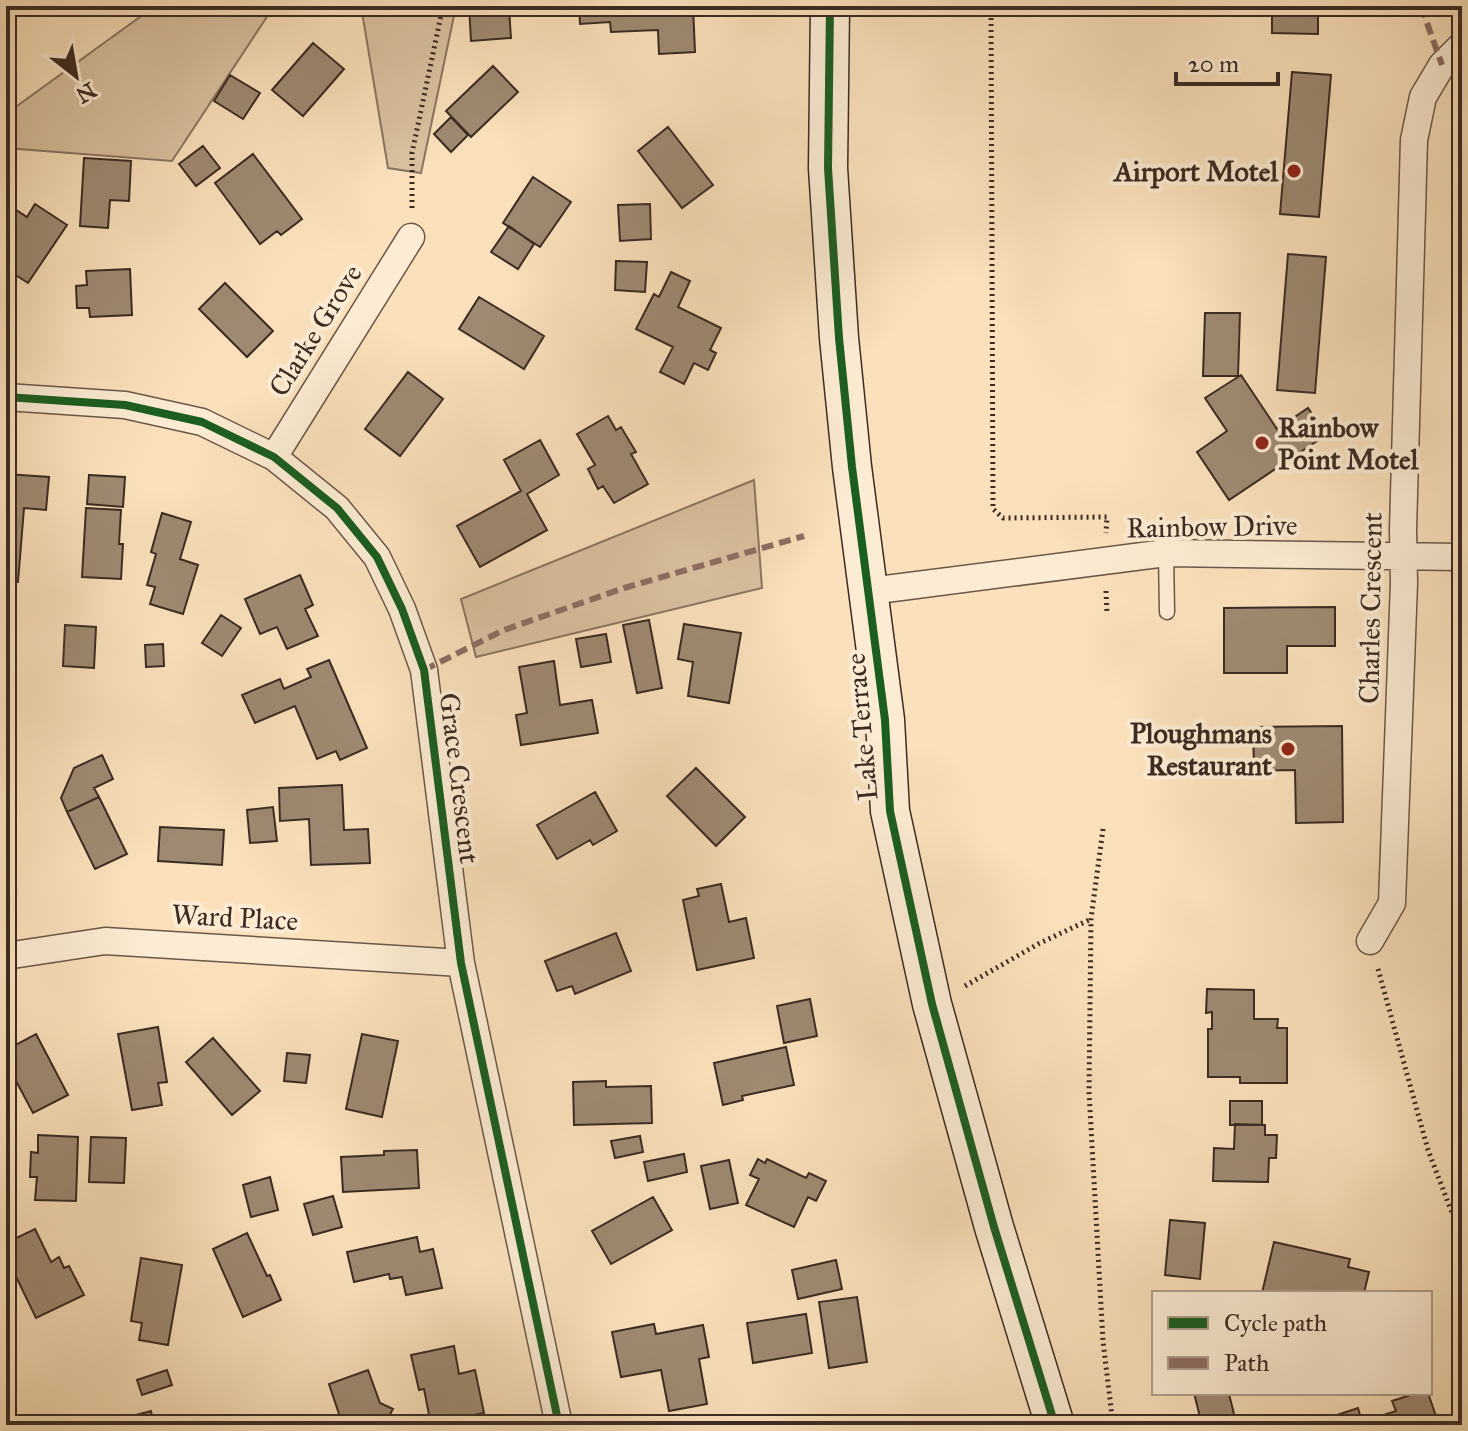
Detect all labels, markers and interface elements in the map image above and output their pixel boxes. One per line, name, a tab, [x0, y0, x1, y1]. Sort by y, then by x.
north arrow	[36, 36, 116, 116]
scale bar	[1176, 36, 1278, 86]
text: 20 m	[1188, 49, 1239, 79]
text: N	[71, 76, 101, 109]
place label: Airport Motel	[1112, 154, 1278, 189]
marker: Airport Motel	[1285, 162, 1303, 180]
street label: Clarke Grove	[261, 258, 370, 403]
place label: Rainbow Point Motel	[1278, 410, 1419, 477]
marker: Rainbow Point Motel	[1253, 434, 1271, 452]
street label: Rainbow Drive	[1126, 508, 1298, 545]
street label: Charles Crescent	[1351, 512, 1390, 704]
street label: Lake Terrace	[838, 652, 885, 802]
street label: Grace Crescent	[432, 691, 487, 866]
place label: Ploughmans Restaurant	[1130, 716, 1272, 783]
marker: Ploughmans Restaurant	[1279, 740, 1297, 758]
street label: Ward Place	[171, 897, 299, 938]
legend	[1152, 1291, 1432, 1395]
text: Cycle path	[1224, 1308, 1327, 1338]
text: Path	[1224, 1348, 1269, 1378]

